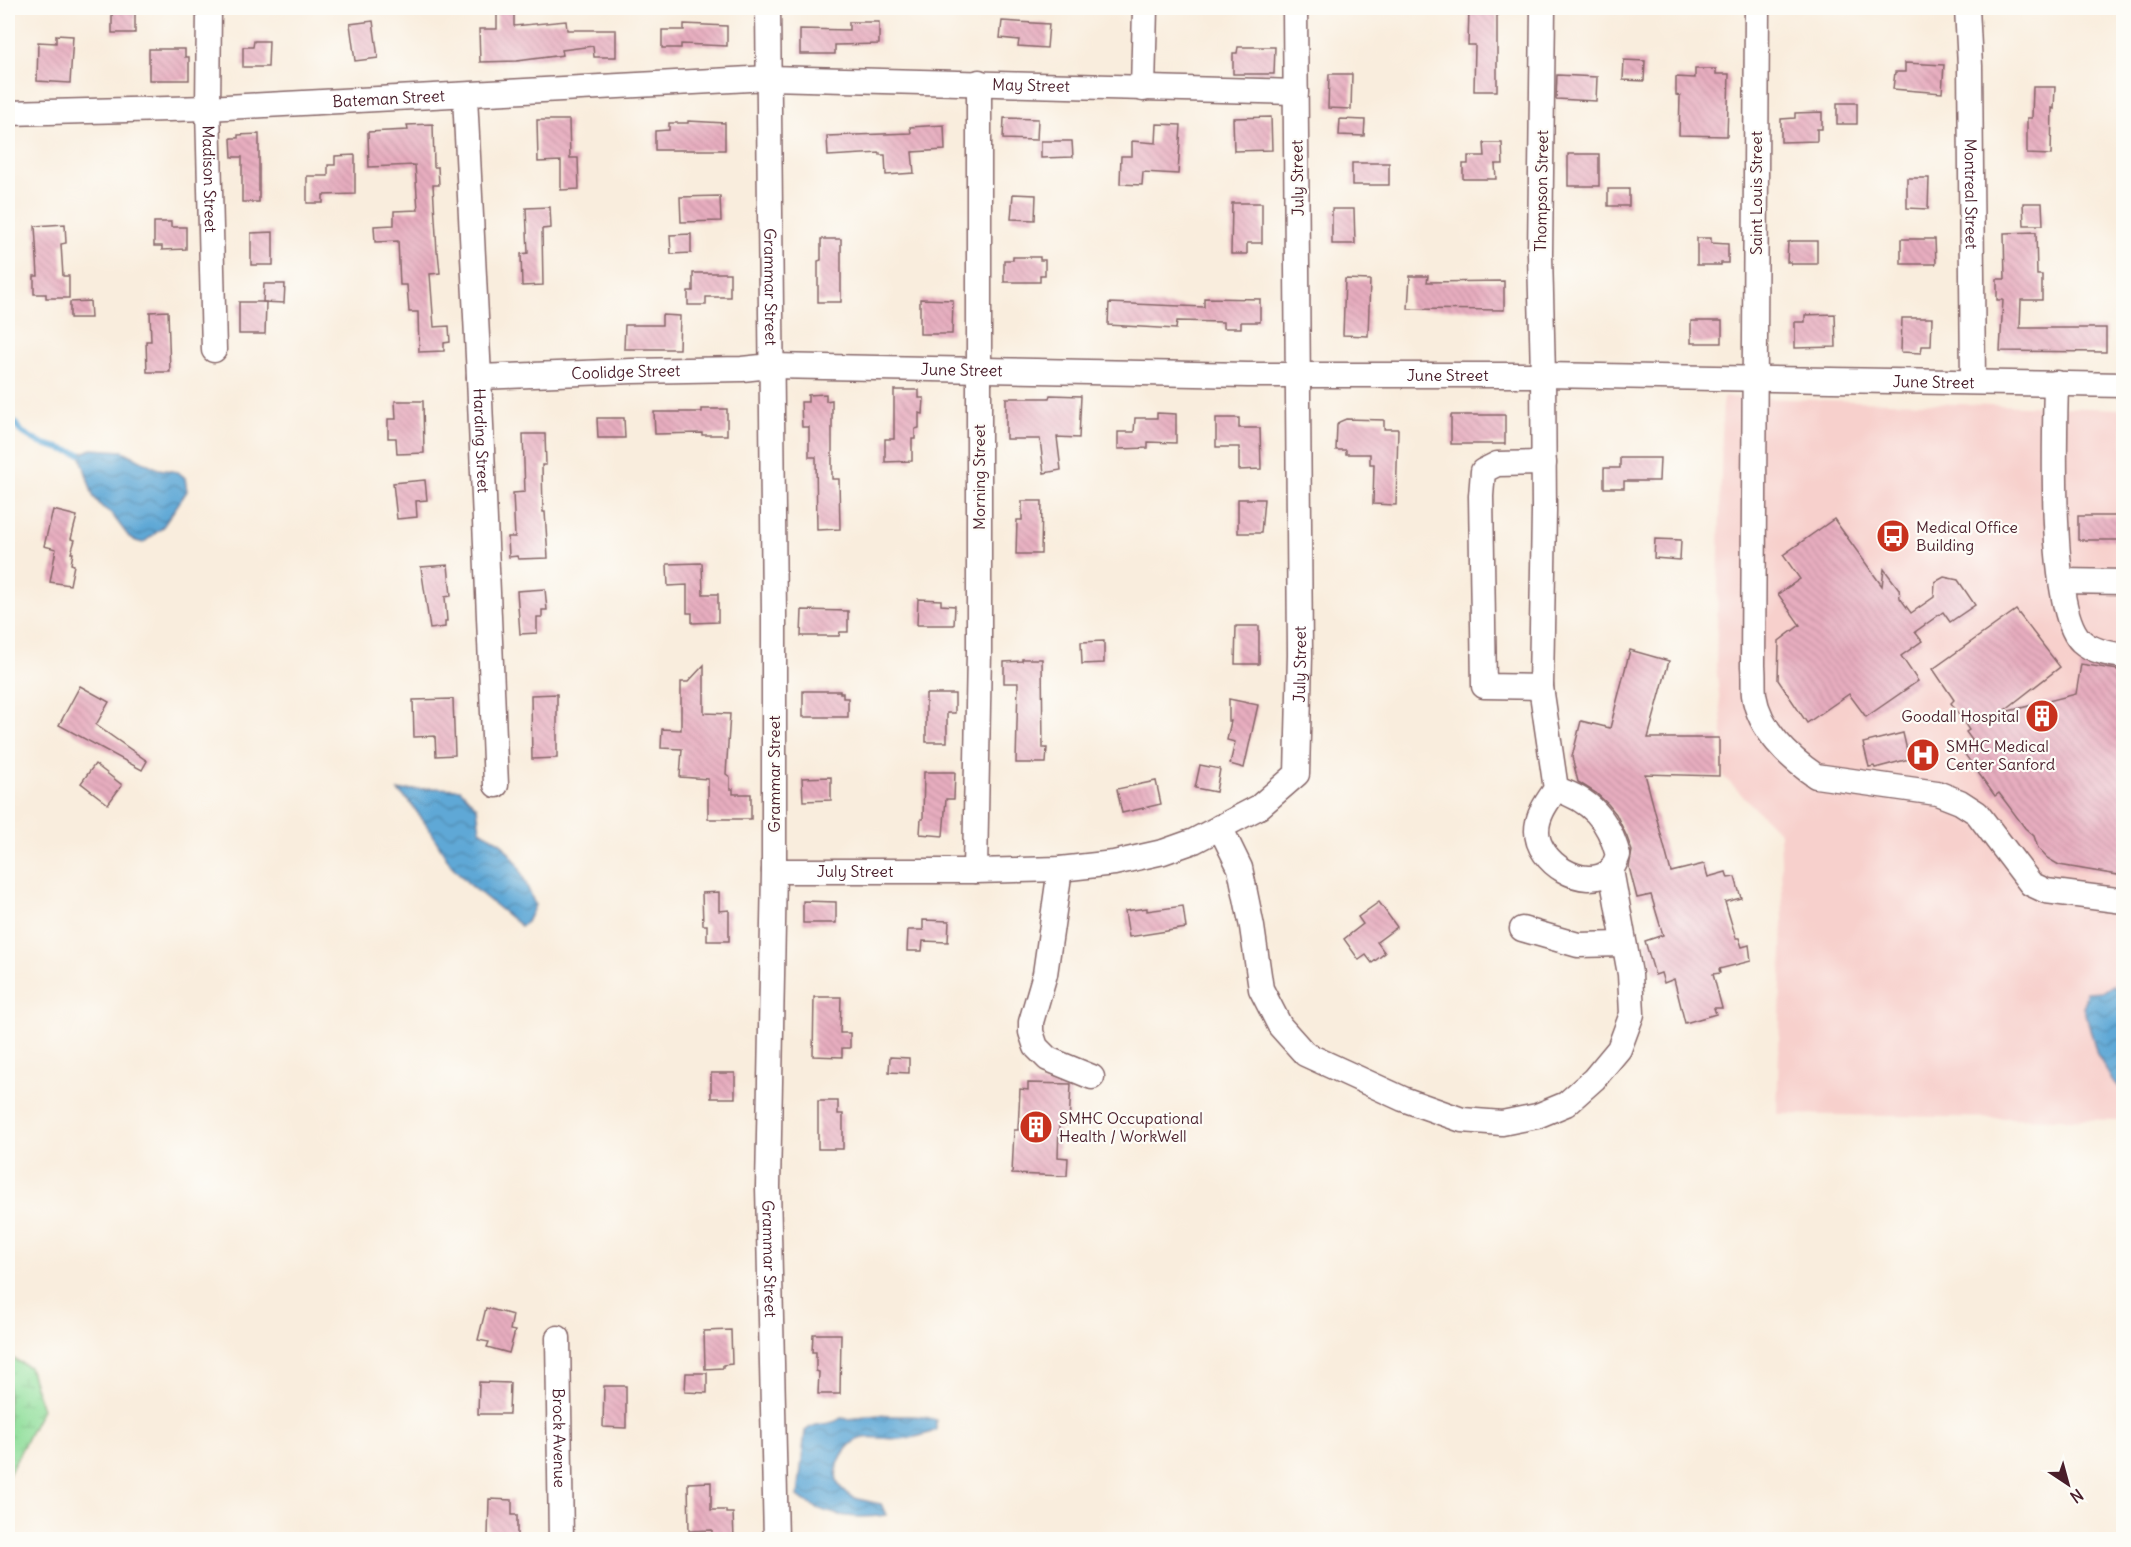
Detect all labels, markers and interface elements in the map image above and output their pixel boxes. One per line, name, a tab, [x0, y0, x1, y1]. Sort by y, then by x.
street label: May Street	[992, 74, 1071, 96]
street label: Bateman Street	[332, 85, 446, 111]
street label: Madison Street	[198, 125, 221, 233]
street label: Thompson Street	[1530, 129, 1552, 252]
street label: Saint Louis Street	[1746, 130, 1766, 255]
street label: July Street	[1286, 139, 1308, 216]
street label: Montreal Street	[1961, 139, 1982, 250]
street label: Grammar Street	[760, 228, 781, 346]
street label: June Street	[921, 359, 1003, 380]
street label: Coolidge Street	[571, 360, 681, 383]
street label: June Street	[1407, 365, 1489, 385]
street label: June Street	[1892, 371, 1975, 392]
street label: Harding Street	[469, 388, 494, 494]
street label: Morning Street	[969, 423, 989, 530]
place label: Medical Office Building	[1916, 517, 2018, 555]
bus stop icon: Medical Office Building	[1875, 518, 1911, 554]
street label: July Street	[1289, 625, 1310, 703]
building icon: Goodall Hospital	[2024, 698, 2060, 734]
place label: Goodall Hospital	[1901, 706, 2019, 726]
street label: Grammar Street	[764, 715, 784, 833]
place label: SMHC Medical Center Sanford	[1946, 736, 2055, 774]
hospital icon: SMHC Medical Center Sanford	[1905, 737, 1941, 773]
street label: July Street	[817, 861, 894, 881]
place label: SMHC Occupational Health / WorkWell	[1059, 1108, 1203, 1146]
building icon: SMHC Occupational Health / WorkWell	[1018, 1109, 1054, 1145]
street label: Grammar Street	[758, 1200, 781, 1318]
street label: Brock Avenue	[549, 1388, 570, 1488]
north arrow	[2038, 1454, 2098, 1514]
text: N	[2066, 1485, 2087, 1507]

